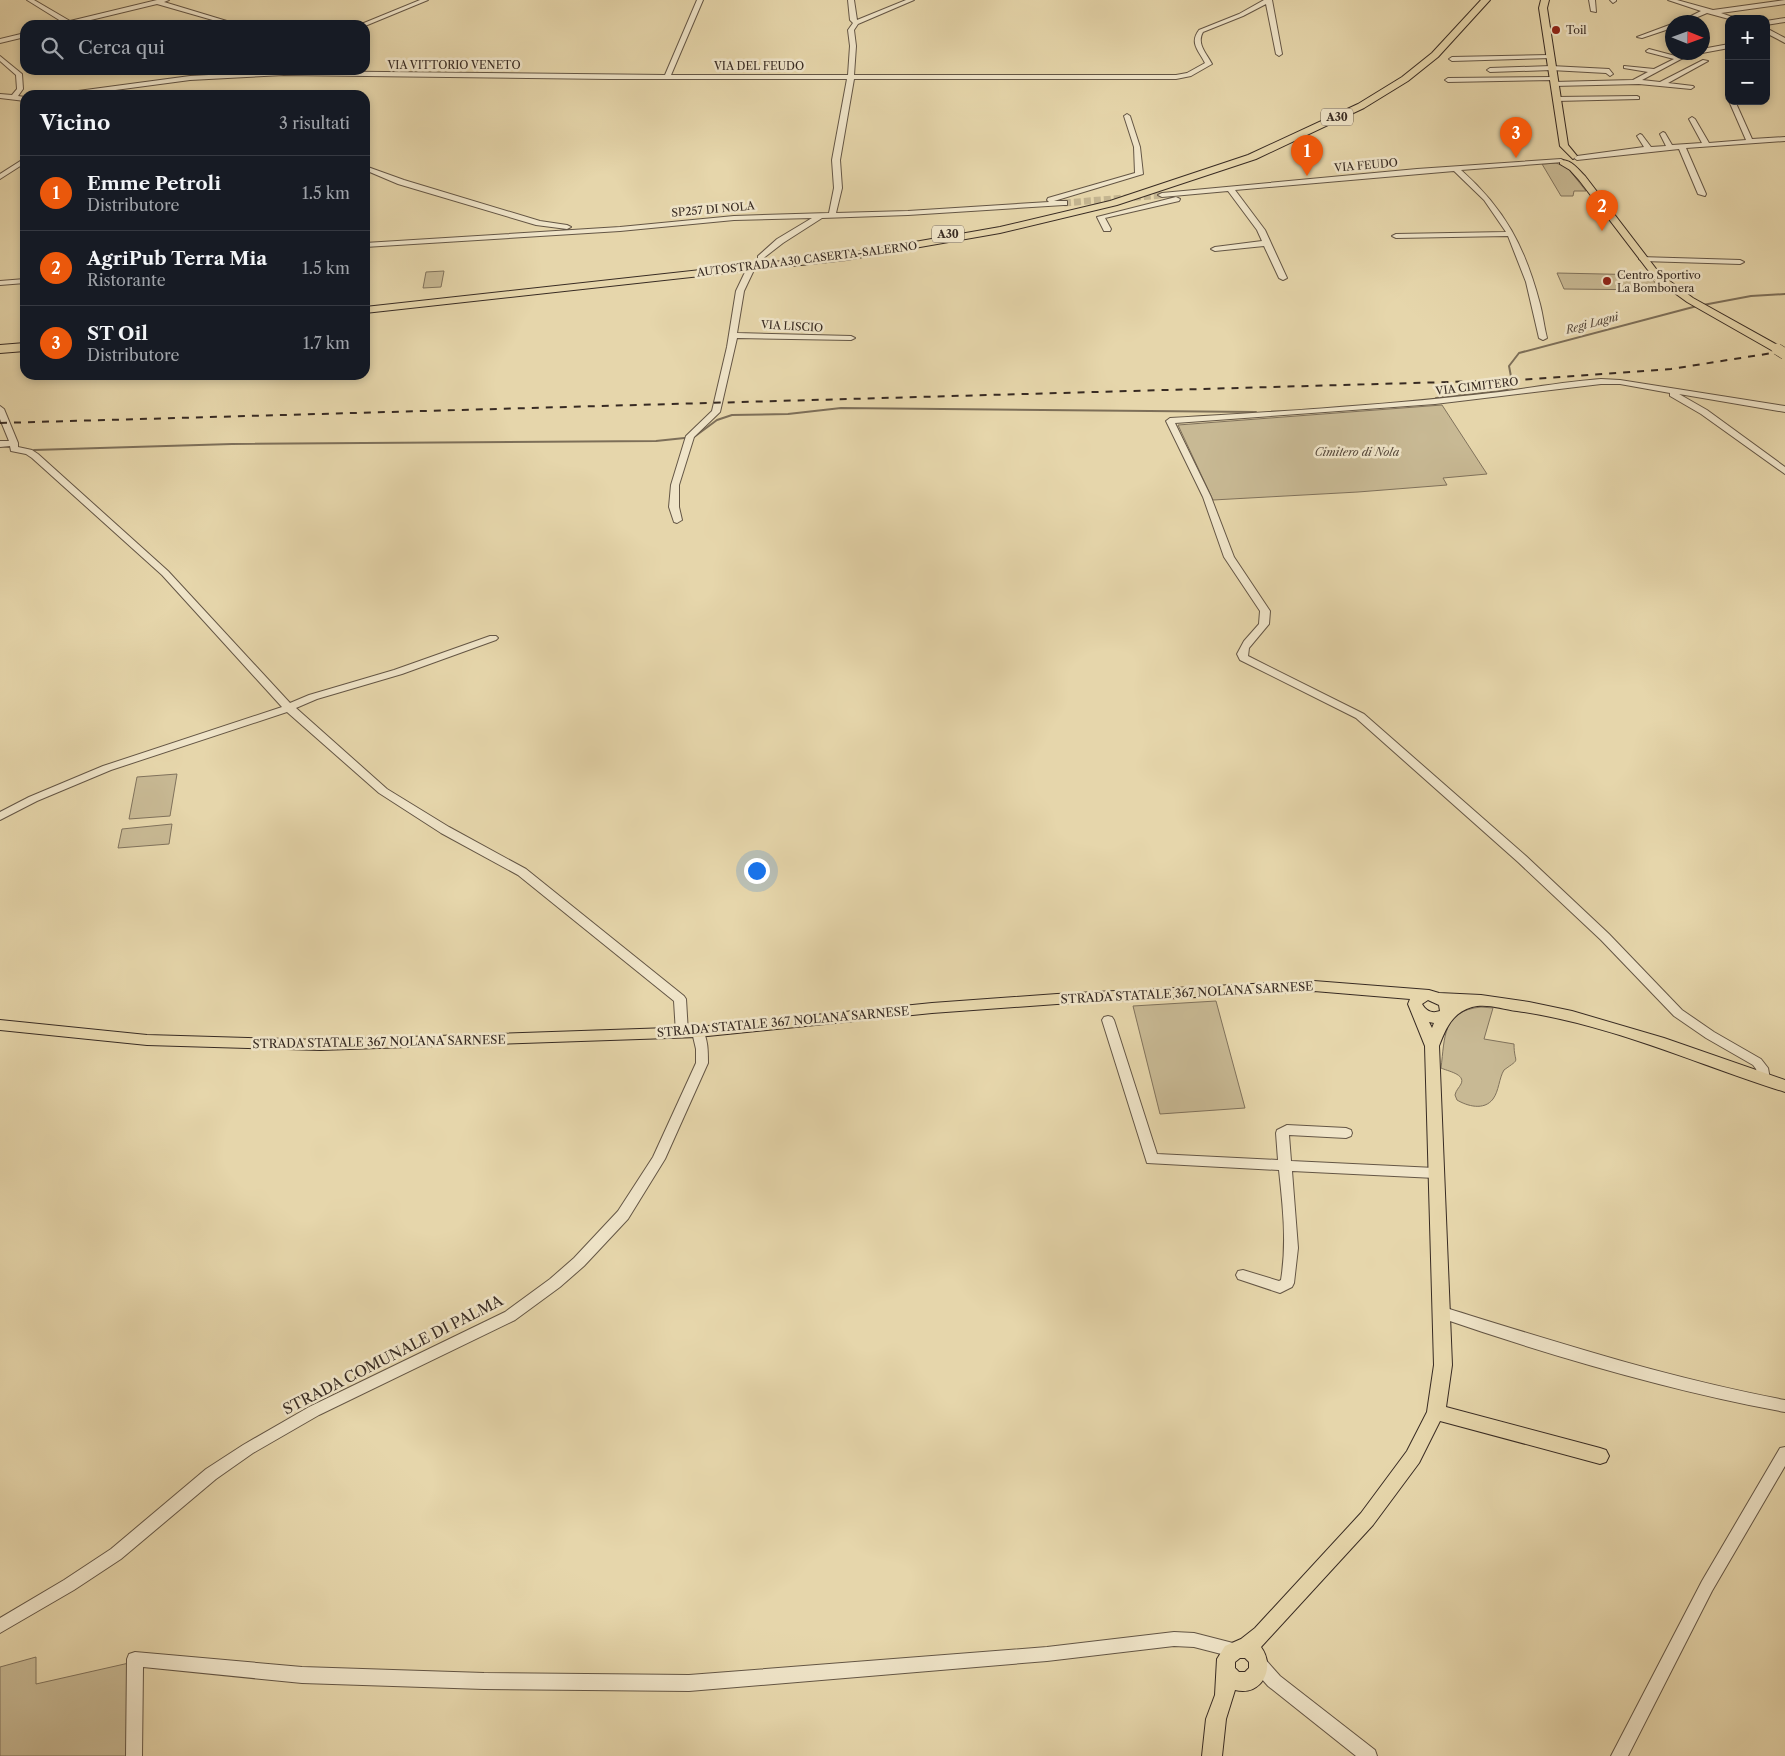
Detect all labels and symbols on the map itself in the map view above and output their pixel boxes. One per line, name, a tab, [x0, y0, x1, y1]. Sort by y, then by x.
north arrow	[1665, 15, 1710, 60]
place label: Toil	[1566, 23, 1587, 37]
marker: Toil	[1550, 24, 1562, 36]
street label: VIA VITTORIO VENETO	[386, 58, 521, 72]
street label: VIA DEL FEUDO	[713, 59, 804, 73]
road number: A30	[1321, 108, 1353, 125]
pin: 3	[1500, 117, 1532, 158]
pin: 1	[1291, 135, 1323, 176]
street label: VIA FEUDO	[1333, 155, 1398, 175]
pin: 2	[1586, 190, 1618, 231]
street label: SP257 DI NOLA	[671, 198, 756, 220]
road number: A30	[932, 225, 964, 242]
street label: AUTOSTRADA A30 CASERTA-SALERNO	[695, 239, 918, 280]
place label: Centro Sportivo La Bombonera	[1617, 268, 1701, 295]
marker: Centro Sportivo La Bombonera	[1601, 275, 1613, 287]
water label: Regi Lagni	[1563, 309, 1620, 337]
street label: VIA LISCIO	[760, 317, 823, 335]
street label: VIA CIMITERO	[1434, 374, 1519, 398]
park label: Cimitero di Nola	[1315, 445, 1400, 459]
your location	[744, 858, 770, 884]
street label: STRADA STATALE 367 NOLANA SARNESE	[1060, 978, 1314, 1007]
street label: STRADA STATALE 367 NOLANA SARNESE	[656, 1003, 910, 1040]
street label: STRADA STATALE 367 NOLANA SARNESE	[252, 1032, 506, 1051]
street label: STRADA COMUNALE DI PALMA	[279, 1290, 507, 1419]

